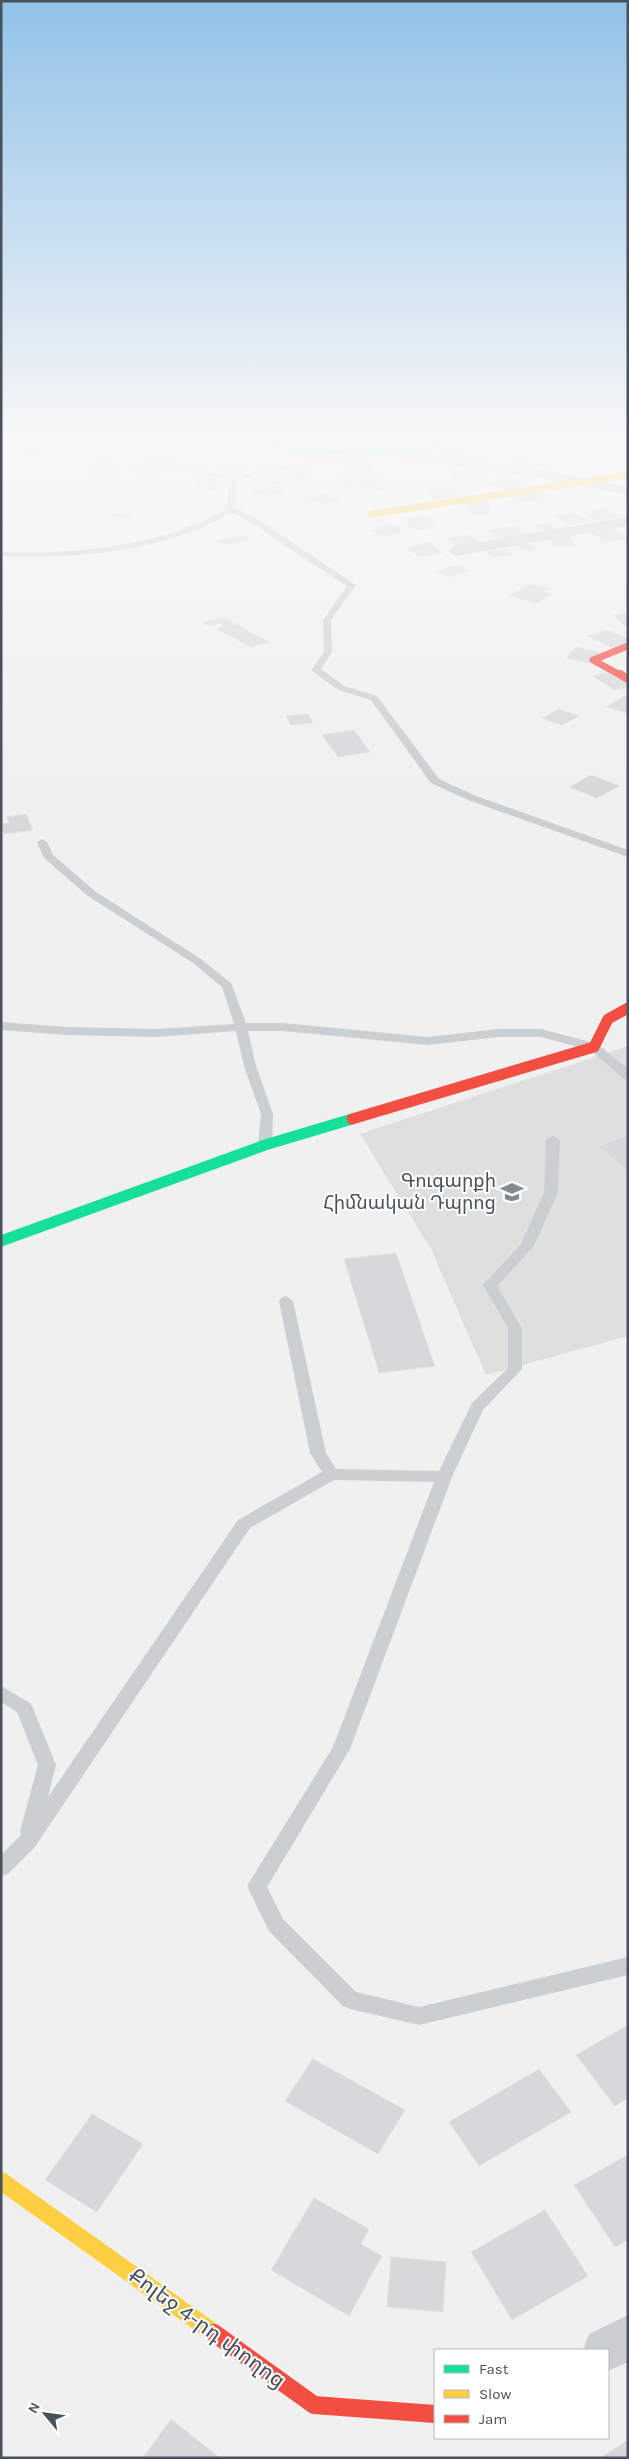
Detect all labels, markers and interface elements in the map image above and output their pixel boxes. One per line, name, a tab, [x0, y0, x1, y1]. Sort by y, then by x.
place label: Գուգարքի Հիմնական Դպրոց	[323, 1170, 496, 1214]
school or university icon: Գուգարքի Հիմնական Դպրոց	[499, 1179, 525, 1205]
street label: Քոլեջ 4-րդ փողոց	[124, 2262, 290, 2394]
legend	[434, 2349, 609, 2439]
text: Fast	[479, 2360, 509, 2378]
text: Slow	[479, 2385, 511, 2403]
north arrow	[20, 2389, 70, 2439]
text: N	[24, 2399, 44, 2416]
text: Jam	[479, 2410, 507, 2428]

